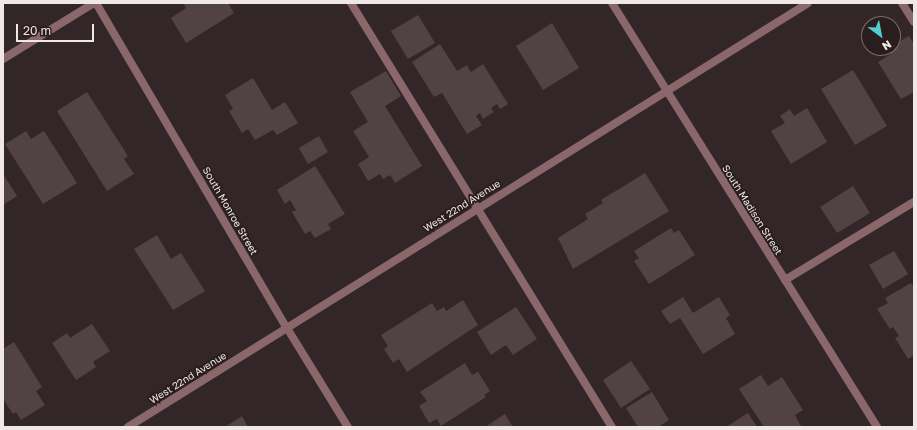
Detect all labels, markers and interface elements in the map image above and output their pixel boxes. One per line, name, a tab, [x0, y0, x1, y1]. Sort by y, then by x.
scale bar	[18, 16, 96, 42]
north arrow	[861, 16, 901, 56]
text: 20 m	[23, 23, 51, 38]
text: N	[880, 38, 894, 53]
street label: South Madison Street	[719, 163, 785, 257]
street label: South Monroe Street	[200, 165, 260, 257]
street label: West 22nd Avenue	[421, 177, 503, 235]
street label: West 22nd Avenue	[147, 349, 229, 407]

